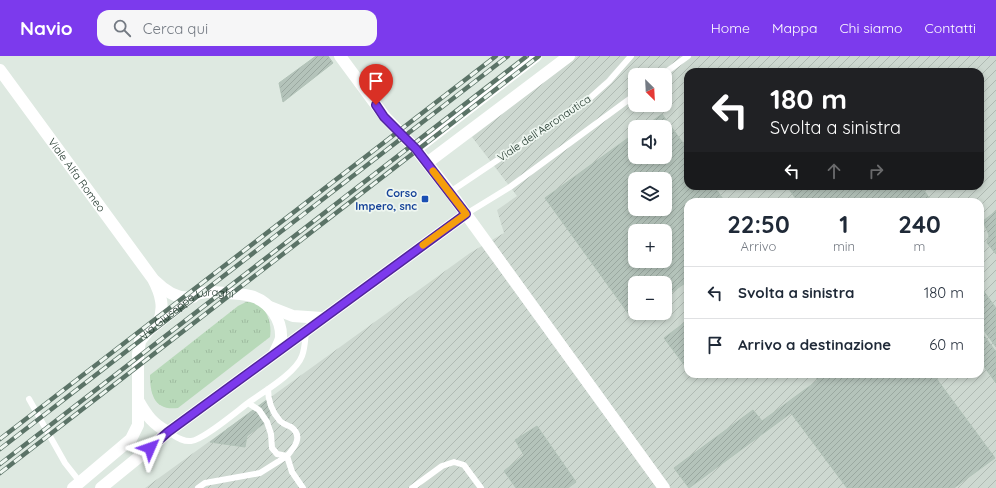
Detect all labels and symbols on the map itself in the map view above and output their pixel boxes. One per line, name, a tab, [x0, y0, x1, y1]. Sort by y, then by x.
pin	[359, 64, 393, 105]
north arrow	[628, 68, 672, 112]
street label: Viale dell’Aeronautica	[495, 92, 593, 164]
street label: Viale Alfa Romeo	[45, 135, 109, 215]
place label: Corso Impero, snc	[355, 186, 417, 213]
marker: Corso Impero, snc	[420, 194, 430, 204]
street label: Via Giuseppe Luraghi	[137, 285, 234, 343]
position arrow	[129, 427, 171, 469]

